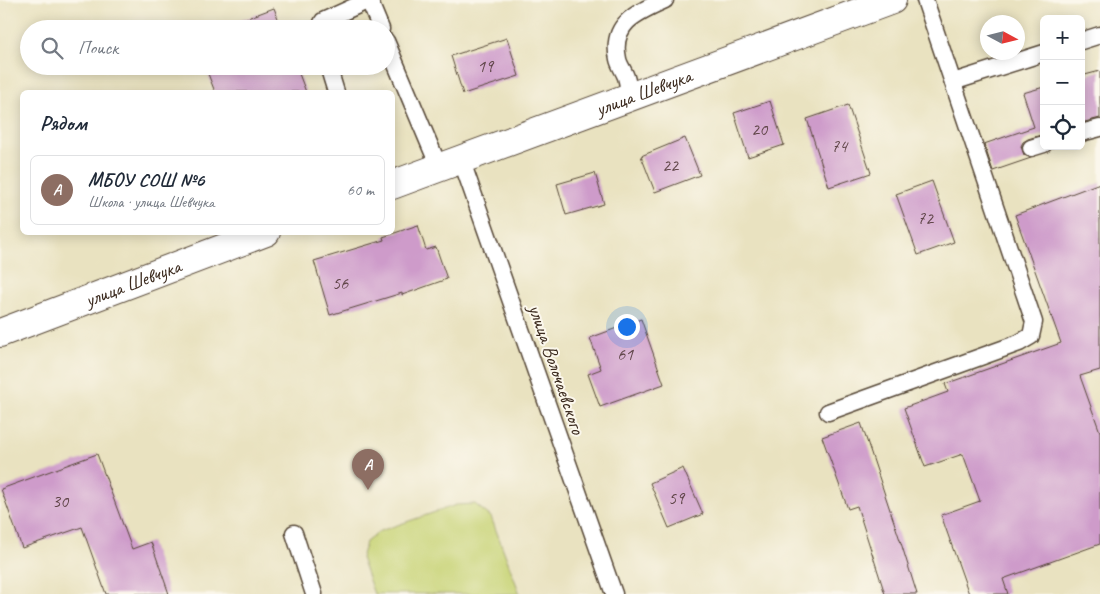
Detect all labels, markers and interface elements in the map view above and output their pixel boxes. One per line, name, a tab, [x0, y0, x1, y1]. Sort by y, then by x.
north arrow	[980, 15, 1025, 60]
map controls	[1040, 15, 1085, 150]
button: +	[1040, 15, 1085, 60]
search box	[20, 20, 395, 75]
icon: search	[38, 34, 66, 62]
text: Поиск	[78, 36, 118, 60]
house number: 19	[477, 55, 495, 77]
button: −	[1040, 60, 1085, 105]
street label: улица Шевчука	[591, 63, 697, 122]
button: locate	[1040, 105, 1085, 150]
text: Рядом	[40, 110, 87, 136]
house number: 20	[751, 118, 769, 140]
house number: 74	[831, 135, 849, 157]
house number: 22	[662, 154, 680, 176]
text: МБОУ СОШ №6	[88, 168, 204, 192]
text: A	[53, 180, 61, 200]
text: 60 m	[347, 180, 374, 200]
text: Школа · улица Шевчука	[88, 192, 214, 212]
house number: 72	[917, 207, 935, 229]
street label: улица Шевчука	[81, 253, 186, 313]
house number: 56	[332, 272, 349, 294]
street label: улица Волочаевского	[522, 300, 591, 438]
your location	[614, 314, 640, 340]
house number: 61	[617, 343, 634, 365]
pin: A	[352, 449, 384, 490]
house number: 59	[668, 487, 686, 509]
house number: 30	[52, 490, 70, 512]

